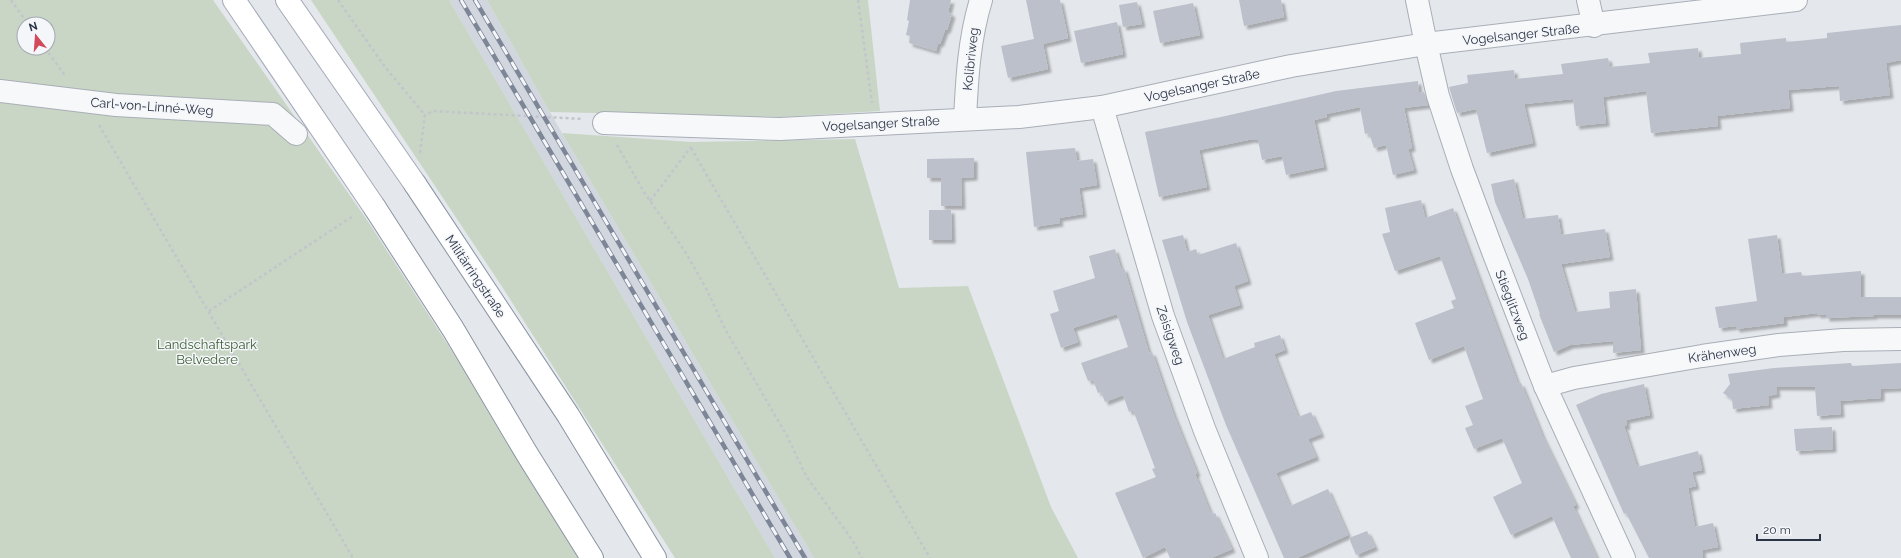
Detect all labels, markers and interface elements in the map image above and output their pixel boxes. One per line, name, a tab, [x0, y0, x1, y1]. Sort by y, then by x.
north arrow	[16, 16, 56, 56]
text: N	[27, 19, 39, 34]
street label: Vogelsanger Straße	[1462, 21, 1581, 48]
street label: Kolibriweg	[960, 27, 981, 91]
street label: Vogelsanger Straße	[1143, 66, 1262, 105]
street label: Carl-von-Linné-Weg	[90, 95, 214, 118]
street label: Vogelsanger Straße	[822, 113, 941, 134]
street label: Militärringstraße	[442, 232, 509, 321]
street label: Stieglitzweg	[1492, 268, 1533, 342]
street label: Zeisigweg	[1153, 304, 1188, 367]
park label: Landschaftspark Belvedere	[157, 337, 257, 367]
street label: Krähenweg	[1687, 341, 1757, 366]
scale bar	[1757, 516, 1820, 542]
text: 20 m	[1763, 523, 1791, 537]

